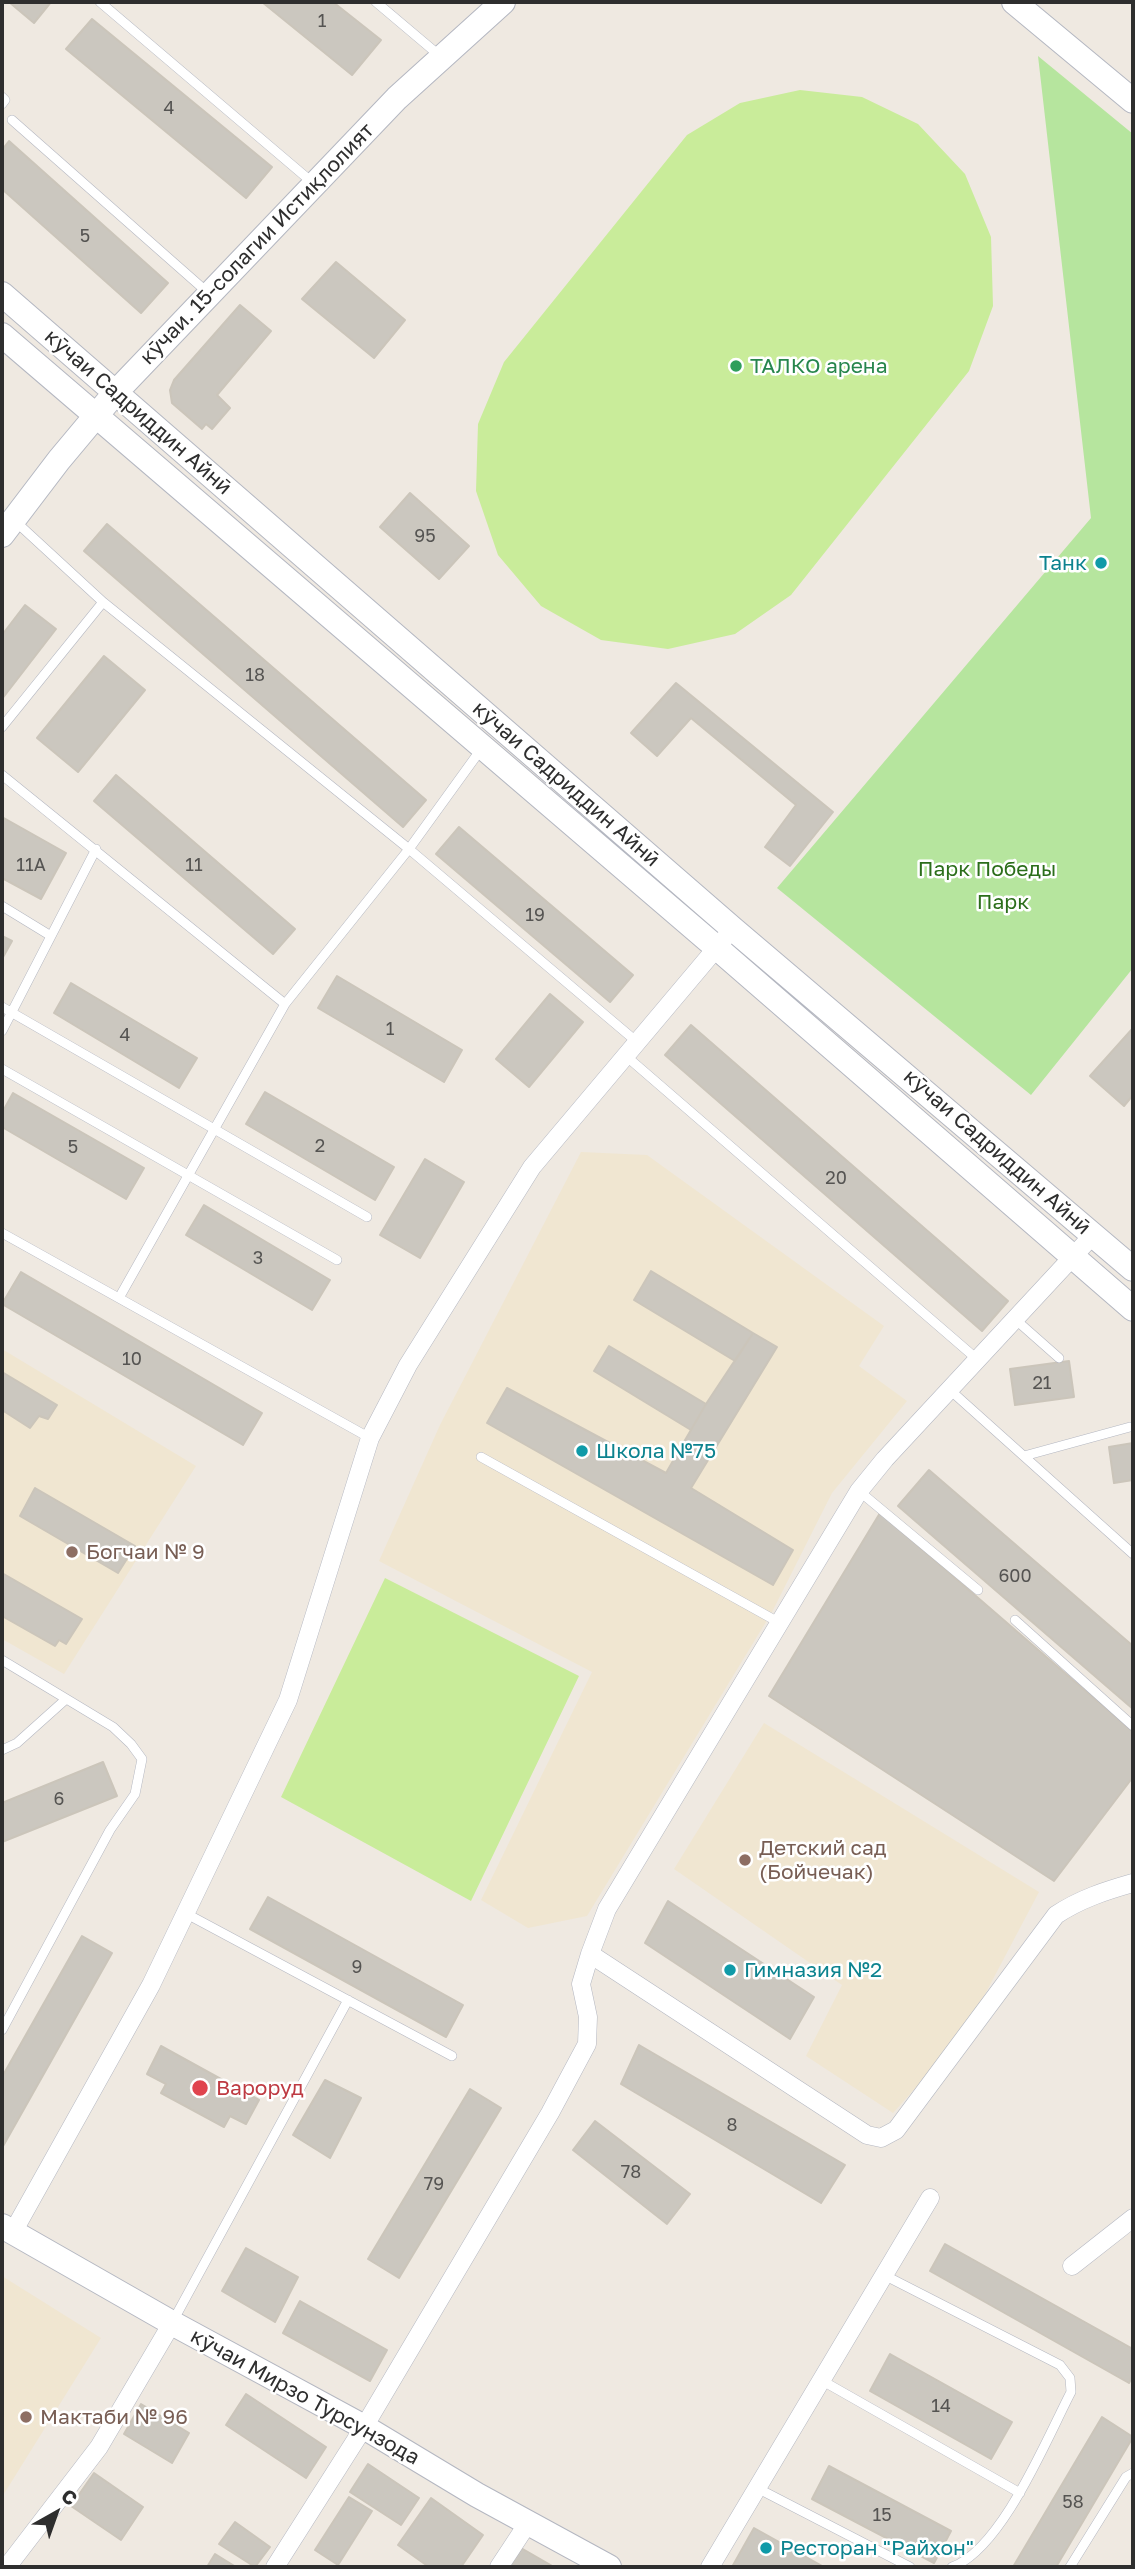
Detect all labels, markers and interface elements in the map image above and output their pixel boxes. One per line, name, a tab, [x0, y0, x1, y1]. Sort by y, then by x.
house number: 1	[318, 10, 326, 32]
house number: 4	[164, 97, 174, 119]
street label: кӯчаи. 15-солагии Истиқлолият	[135, 118, 379, 370]
house number: 5	[80, 225, 90, 247]
street label: кӯчаи Садриддин Айнӣ	[39, 324, 237, 500]
place label: ТАЛКО арена	[750, 353, 888, 379]
marker: ТАЛКО арена	[728, 358, 744, 374]
house number: 95	[414, 525, 436, 547]
place label: Танк	[1039, 550, 1087, 576]
marker: Танк	[1093, 555, 1109, 571]
house number: 18	[245, 664, 265, 686]
street label: кӯчаи Садриддин Айнӣ	[467, 696, 665, 872]
house number: 11А	[16, 854, 46, 876]
house number: 11	[185, 854, 203, 876]
park label: Парк Победы	[918, 856, 1056, 882]
park label: Парк	[977, 889, 1029, 915]
house number: 19	[525, 904, 545, 926]
house number: 1	[386, 1018, 394, 1040]
house number: 4	[120, 1024, 130, 1046]
street label: кӯчаи Садриддин Айнӣ	[898, 1064, 1096, 1240]
house number: 2	[315, 1135, 325, 1157]
house number: 5	[68, 1136, 78, 1158]
house number: 20	[825, 1167, 847, 1189]
house number: 3	[253, 1247, 263, 1269]
house number: 10	[122, 1348, 142, 1370]
house number: 21	[1032, 1372, 1052, 1394]
place label: Школа №75	[596, 1438, 716, 1464]
marker: Школа №75	[574, 1443, 590, 1459]
place label: Богчаи № 9	[86, 1539, 205, 1565]
marker: Богчаи № 9	[64, 1544, 80, 1560]
house number: 600	[998, 1565, 1032, 1587]
house number: 6	[54, 1788, 64, 1810]
place label: Детский сад (Бойчечак)	[759, 1835, 887, 1885]
marker: Детский сад (Бойчечак)	[737, 1852, 753, 1868]
house number: 9	[352, 1956, 362, 1978]
place label: Гимназия №2	[744, 1957, 882, 1983]
marker: Гимназия №2	[722, 1962, 738, 1978]
place label: Вароруд	[216, 2075, 304, 2101]
marker: Вароруд	[190, 2078, 210, 2098]
house number: 8	[727, 2114, 737, 2136]
house number: 78	[621, 2161, 641, 2183]
house number: 79	[424, 2173, 444, 2195]
street label: кӯчаи Мирзо Турсунзода	[186, 2323, 424, 2471]
house number: 14	[931, 2395, 951, 2417]
place label: Мактаби № 96	[40, 2404, 188, 2430]
marker: Мактаби № 96	[18, 2409, 34, 2425]
north arrow	[21, 2478, 91, 2548]
text: С	[57, 2483, 82, 2510]
house number: 58	[1062, 2491, 1084, 2513]
house number: 15	[872, 2504, 892, 2526]
place label: Ресторан "Райхон"	[780, 2535, 974, 2561]
marker: Ресторан "Райхон"	[758, 2540, 774, 2556]

